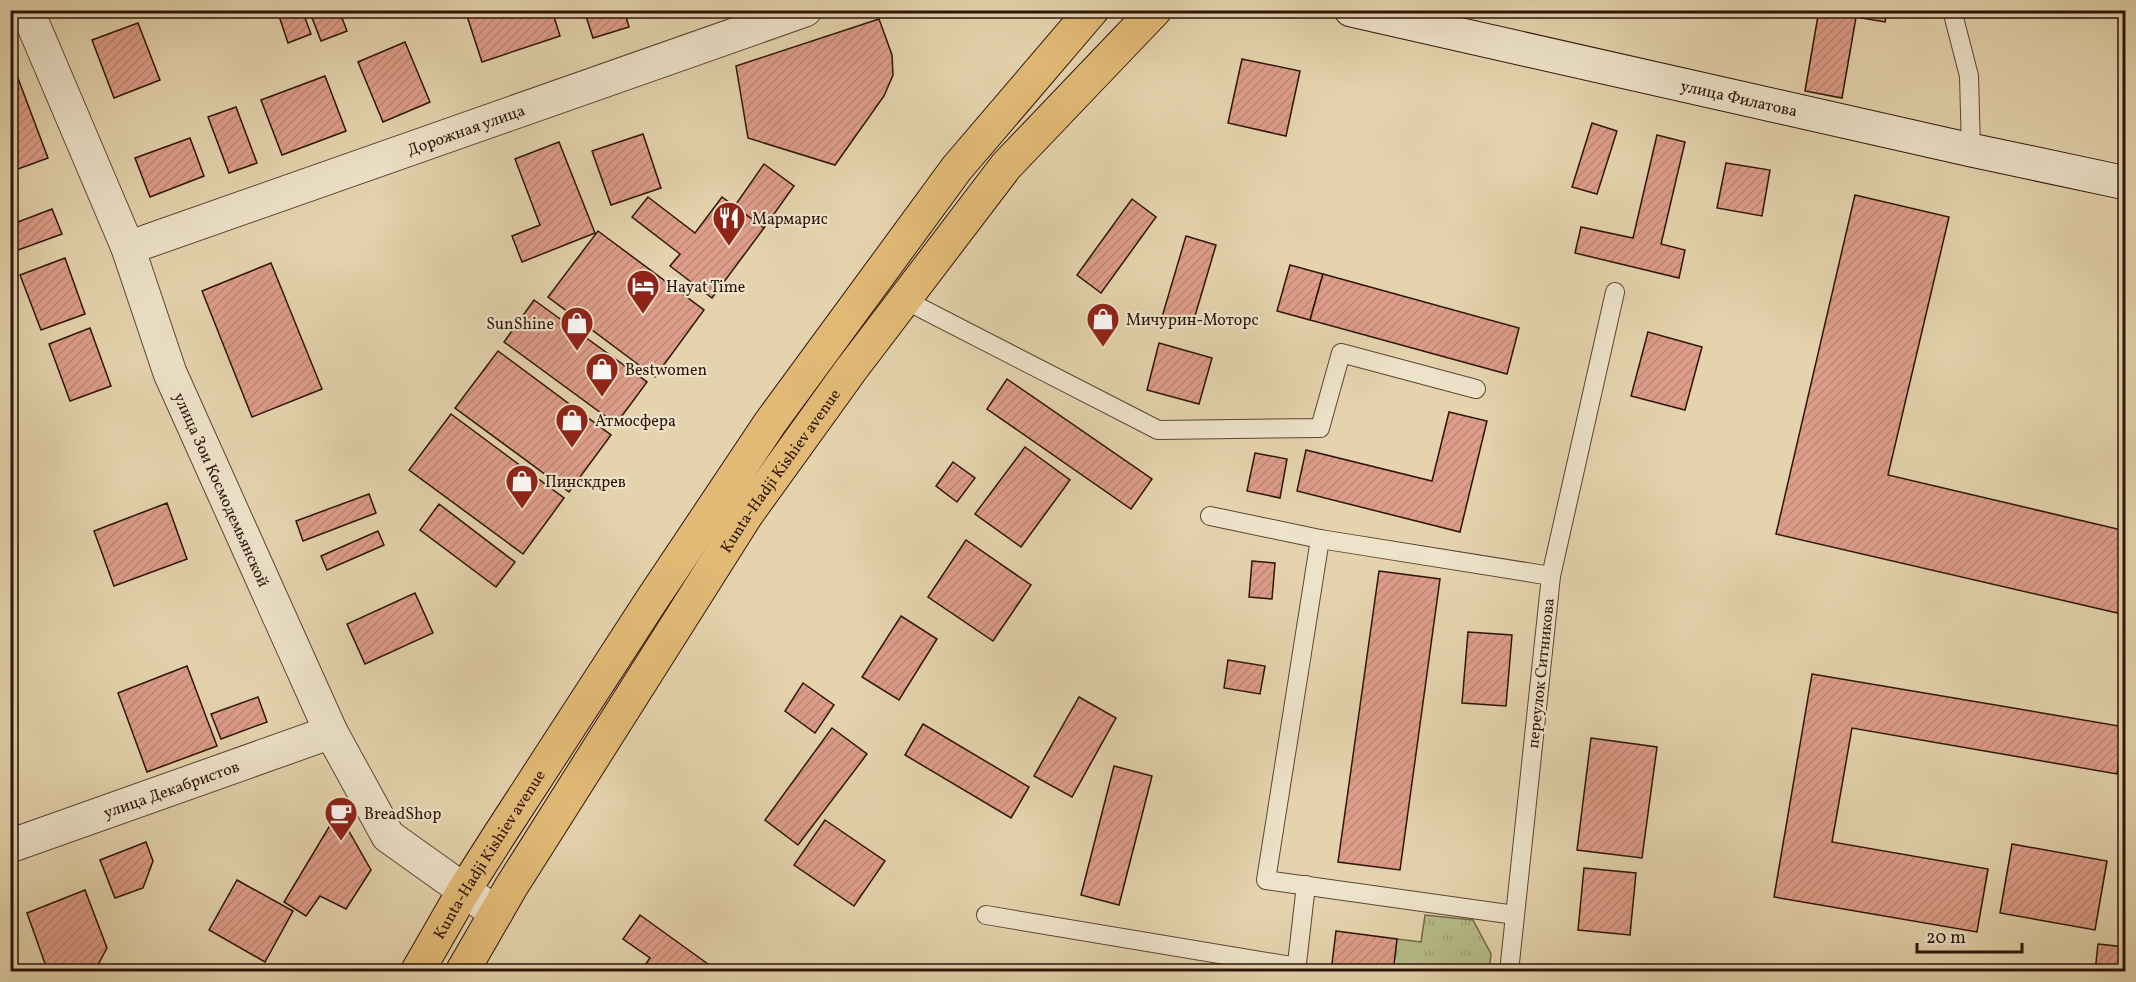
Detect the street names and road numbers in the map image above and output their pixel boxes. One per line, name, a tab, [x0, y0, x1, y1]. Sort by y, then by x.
street label: улица Филатова	[1678, 76, 1799, 123]
street label: Дорожная улица	[404, 100, 528, 162]
street label: Kunta-Hadji Kishiev avenue	[716, 385, 847, 558]
street label: улица Зои Космодемьянской	[167, 389, 274, 591]
street label: переулок Ситникова	[1523, 597, 1561, 750]
street label: улица Декабристов	[101, 756, 243, 825]
street label: Kunta-Hadji Kishiev avenue	[429, 766, 552, 944]

